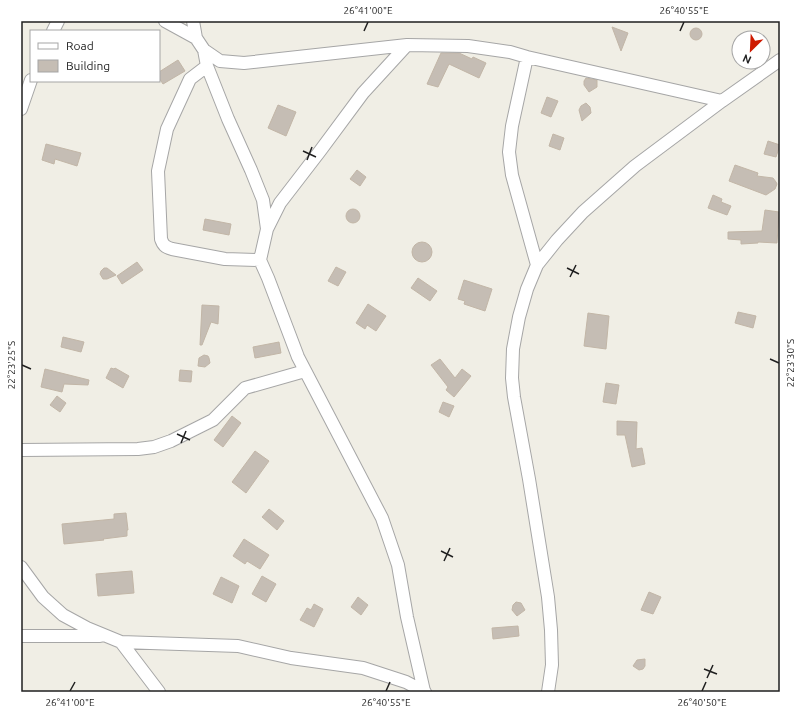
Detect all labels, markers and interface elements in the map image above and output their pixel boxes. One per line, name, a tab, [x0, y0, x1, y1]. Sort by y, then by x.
text: 26°41'00"E	[343, 5, 393, 16]
text: 26°40'55"E	[659, 5, 709, 16]
legend	[30, 30, 160, 82]
north arrow	[731, 30, 771, 70]
text: Road	[66, 39, 94, 52]
text: N	[741, 52, 753, 66]
text: Building	[66, 59, 110, 72]
text: 22°23'30"S	[785, 339, 796, 387]
text: 22°23'25"S	[6, 341, 17, 389]
text: 26°41'00"E	[45, 697, 95, 708]
text: 26°40'55"E	[361, 697, 411, 708]
text: 26°40'50"E	[677, 697, 727, 708]

